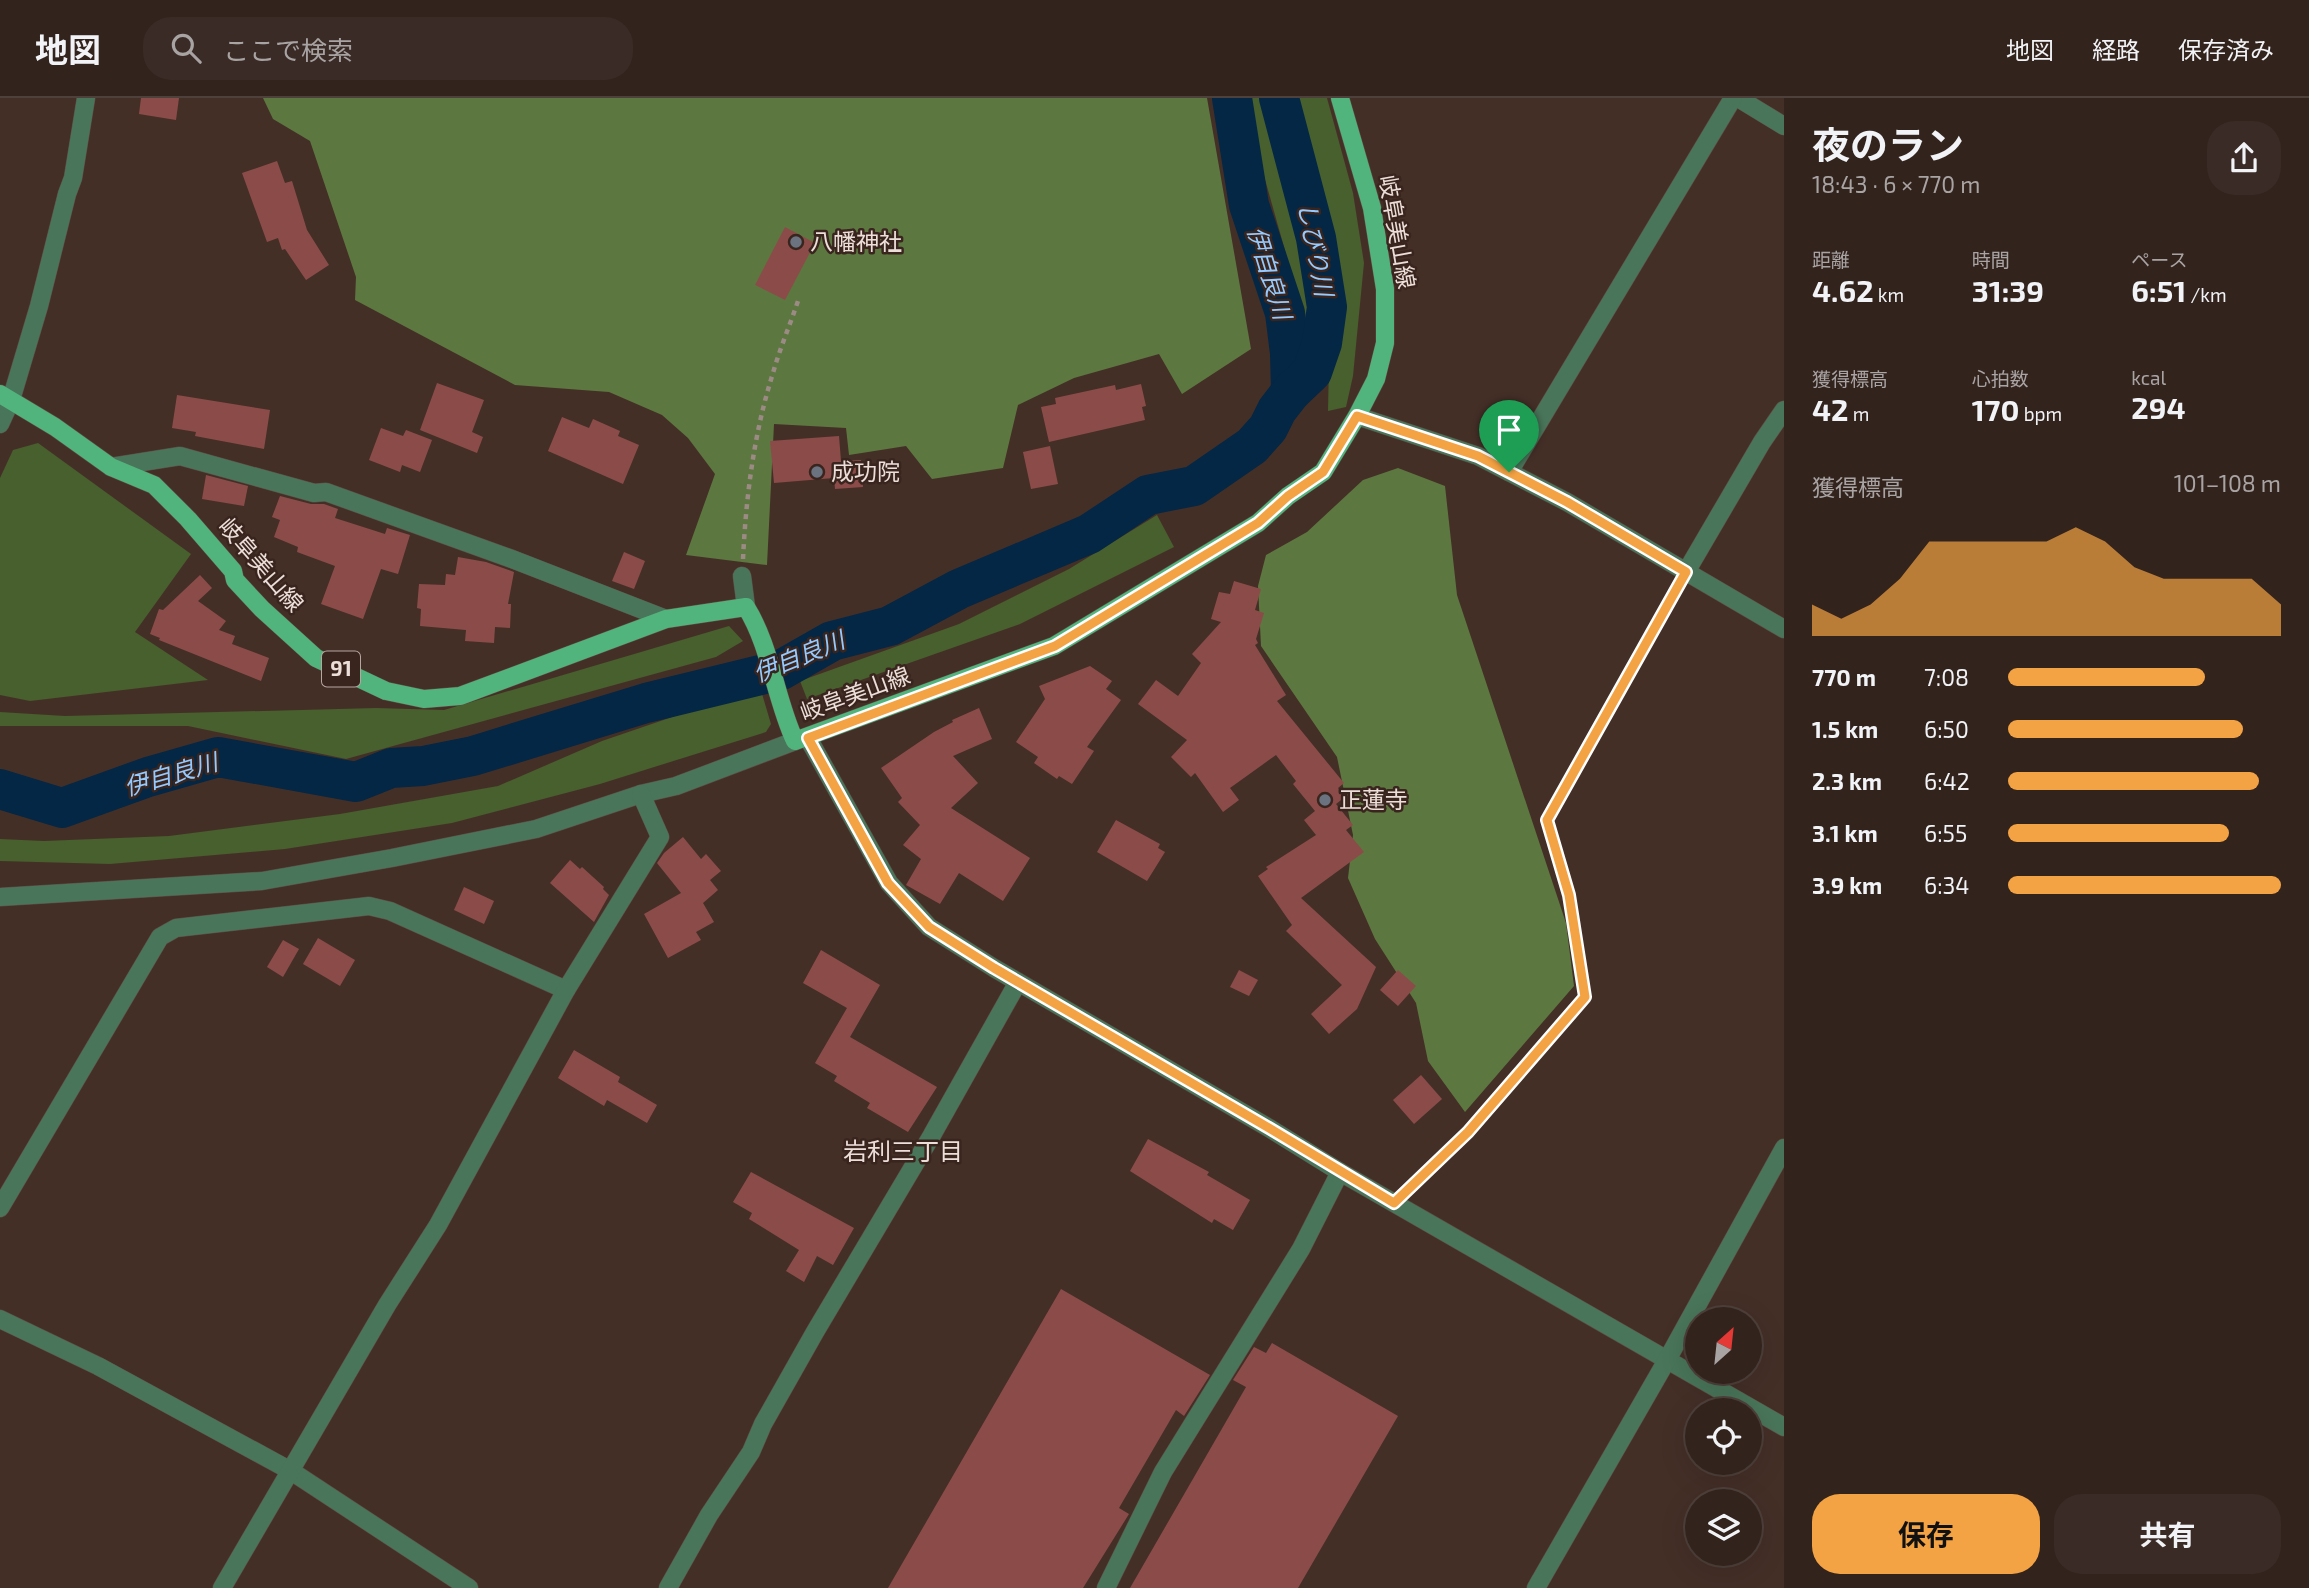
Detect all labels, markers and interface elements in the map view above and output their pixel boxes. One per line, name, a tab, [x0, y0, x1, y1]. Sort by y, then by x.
search box	[143, 17, 633, 80]
text: 地図	[35, 29, 101, 69]
icon: search	[167, 29, 205, 67]
text: ここで検索	[223, 34, 353, 65]
text: 地図	[2006, 35, 2054, 64]
text: 経路	[2092, 35, 2140, 64]
text: 保存済み	[2178, 35, 2274, 64]
text: 夜のラン	[1812, 121, 1964, 167]
button: share	[2207, 121, 2281, 195]
text: 18:43 · 6 × 770 m	[1812, 170, 1980, 198]
street label: 岐阜美山線	[1374, 173, 1422, 291]
water label: しびり川	[1293, 199, 1340, 302]
water label: 伊自良川	[1243, 222, 1299, 326]
place label: 八幡神社	[810, 227, 902, 255]
marker: 八幡神社	[788, 234, 804, 250]
text: 距離	[1812, 248, 1850, 271]
text: 時間	[1972, 248, 2010, 271]
text: ペース	[2131, 248, 2187, 271]
text: 4.62	[1812, 272, 1874, 308]
text: 31:39	[1972, 272, 2044, 308]
text: 6:51	[2131, 272, 2186, 308]
text: km	[1874, 283, 1904, 306]
text: /km	[2186, 283, 2227, 306]
text: kcal	[2131, 366, 2166, 389]
text: 獲得標高	[1812, 367, 1888, 390]
text: 心拍数	[1972, 367, 2029, 390]
text: 294	[2131, 389, 2186, 425]
text: 42	[1812, 391, 1849, 427]
text: 170	[1972, 391, 2019, 427]
pin	[1479, 400, 1539, 472]
text: m	[1849, 402, 1869, 425]
text: bpm	[2019, 402, 2062, 425]
icon: arrive	[1490, 411, 1528, 449]
place label: 成功院	[831, 457, 900, 485]
marker: 成功院	[809, 464, 825, 480]
text: 101–108 m	[2174, 469, 2281, 497]
text: 獲得標高	[1812, 473, 1904, 501]
street label: 岐阜美山線	[213, 512, 310, 617]
water label: 伊自良川	[749, 623, 851, 687]
road number: 91	[322, 652, 360, 686]
street label: 岐阜美山線	[796, 660, 913, 726]
text: 770 m	[1812, 663, 1876, 691]
text: 7:08	[1924, 663, 1969, 691]
text: 1.5 km	[1812, 715, 1878, 743]
text: 6:50	[1924, 715, 1969, 743]
water label: 伊自良川	[120, 746, 224, 801]
text: 2.3 km	[1812, 767, 1882, 795]
text: 6:42	[1924, 767, 1970, 795]
place label: 正蓮寺	[1339, 785, 1408, 813]
marker: 正蓮寺	[1317, 792, 1333, 808]
text: 3.1 km	[1812, 819, 1878, 847]
text: 6:55	[1924, 819, 1967, 847]
text: 3.9 km	[1812, 871, 1882, 899]
text: 6:34	[1924, 871, 1970, 899]
district label: 岩利三丁目	[843, 1136, 963, 1165]
north arrow	[1685, 1307, 1762, 1384]
map controls	[1685, 1307, 1762, 1566]
button: locate	[1685, 1398, 1762, 1475]
button: layers	[1685, 1489, 1762, 1566]
button: 保存	[1812, 1494, 2040, 1574]
button: 共有	[2054, 1494, 2281, 1574]

